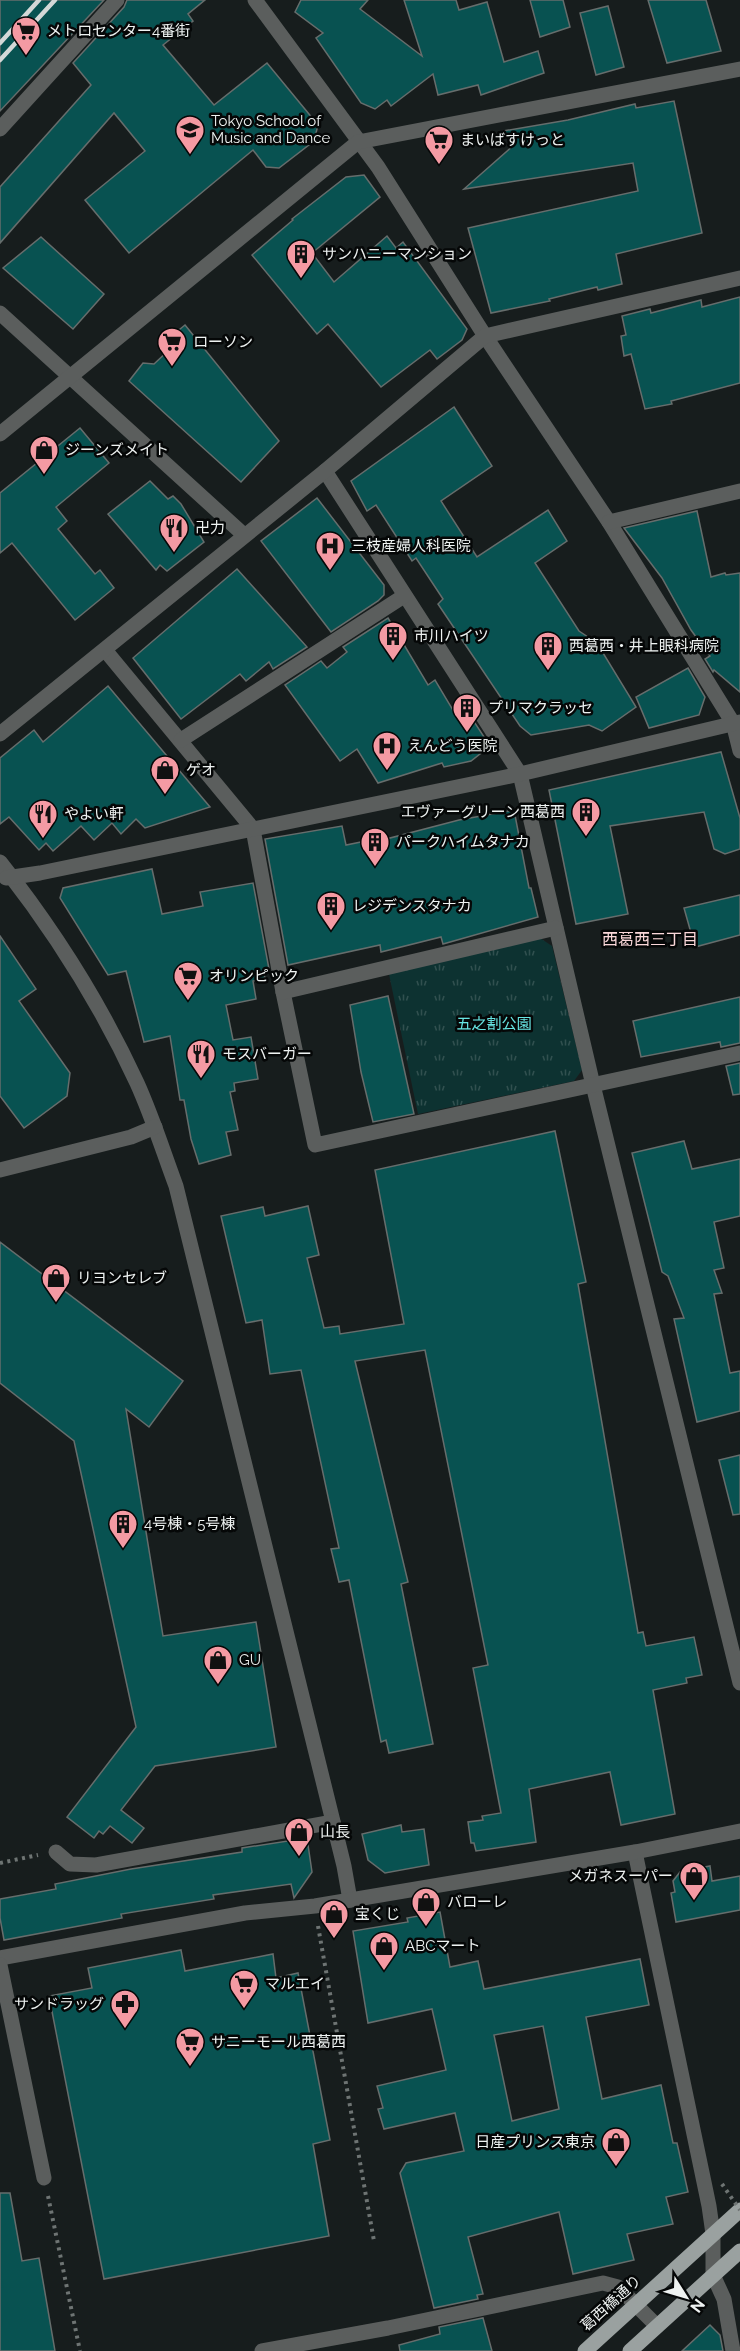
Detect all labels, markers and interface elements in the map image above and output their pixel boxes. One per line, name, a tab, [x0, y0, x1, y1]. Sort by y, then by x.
supermarket icon: メトロセンター4番街	[10, 15, 42, 57]
place label: メトロセンター4番街	[47, 22, 190, 40]
place label: Tokyo School of Music and Dance	[211, 112, 330, 147]
school or university icon: Tokyo School of Music and Dance	[174, 114, 206, 156]
supermarket icon: まいばすけっと	[423, 124, 455, 166]
place label: まいばすけっと	[460, 131, 565, 149]
building icon: サンハニーマンション	[285, 238, 317, 280]
place label: サンハニーマンション	[322, 245, 472, 263]
supermarket icon: ローソン	[156, 326, 188, 368]
place label: ローソン	[193, 333, 253, 351]
shop icon: ジーンズメイト	[28, 434, 60, 476]
place label: ジーンズメイト	[65, 441, 169, 459]
restaurant icon: 卍力	[158, 512, 190, 554]
place label: 卍力	[195, 519, 225, 537]
hospital icon: 三枝産婦人科医院	[314, 530, 346, 572]
place label: 三枝産婦人科医院	[351, 537, 471, 555]
building icon: 市川ハイツ	[377, 620, 409, 662]
place label: 市川ハイツ	[414, 627, 489, 645]
building icon: 西葛西・井上眼科病院	[532, 630, 564, 672]
place label: 西葛西・井上眼科病院	[569, 637, 719, 655]
building icon: プリマクラッセ	[451, 692, 483, 734]
place label: プリマクラッセ	[488, 699, 593, 717]
hospital icon: えんどう医院	[371, 730, 403, 772]
place label: えんどう医院	[408, 737, 498, 755]
shop icon: ゲオ	[149, 754, 181, 796]
place label: ゲオ	[186, 761, 216, 779]
building icon: エヴァーグリーン西葛西	[570, 796, 602, 838]
restaurant icon: やよい軒	[27, 798, 59, 840]
place label: エヴァーグリーン西葛西	[401, 803, 565, 821]
place label: やよい軒	[64, 805, 124, 823]
building icon: パークハイムタナカ	[359, 826, 391, 868]
place label: パークハイムタナカ	[396, 833, 530, 851]
building icon: レジデンスタナカ	[315, 890, 347, 932]
place label: レジデンスタナカ	[352, 897, 472, 915]
district label: 西葛西三丁目	[602, 930, 698, 949]
supermarket icon: オリンピック	[172, 960, 204, 1002]
place label: オリンピック	[209, 967, 299, 985]
park label: 五之割公園	[456, 1015, 532, 1033]
restaurant icon: モスバーガー	[185, 1038, 217, 1080]
place label: モスバーガー	[222, 1045, 312, 1063]
shop icon: リヨンセレブ	[40, 1262, 72, 1304]
place label: リヨンセレブ	[77, 1269, 167, 1287]
building icon: 4号棟・5号棟	[107, 1508, 139, 1550]
place label: 4号棟・5号棟	[144, 1515, 235, 1533]
shop icon: GU	[202, 1644, 234, 1686]
place label: GU	[239, 1651, 261, 1669]
shop icon: 山長	[283, 1816, 315, 1858]
place label: 山長	[320, 1823, 350, 1841]
shop icon: メガネスーパー	[678, 1860, 710, 1902]
place label: メガネスーパー	[568, 1867, 673, 1885]
shop icon: バローレ	[410, 1886, 442, 1928]
place label: バローレ	[447, 1893, 507, 1911]
shop icon: 宝くじ	[318, 1898, 350, 1940]
place label: 宝くじ	[355, 1905, 400, 1923]
shop icon: ABCマート	[368, 1930, 400, 1972]
place label: ABCマート	[405, 1937, 480, 1955]
supermarket icon: マルエイ	[228, 1968, 260, 2010]
place label: マルエイ	[265, 1975, 325, 1993]
pharmacy icon: サンドラッグ	[109, 1988, 141, 2030]
place label: サンドラッグ	[14, 1995, 104, 2013]
supermarket icon: サニーモール西葛西	[174, 2026, 206, 2068]
place label: サニーモール西葛西	[211, 2033, 346, 2051]
shop icon: 日産プリンス東京	[600, 2126, 632, 2168]
place label: 日産プリンス東京	[475, 2133, 595, 2151]
north arrow	[656, 2267, 716, 2327]
street label: 葛西橋通り	[577, 2271, 645, 2335]
text: N	[686, 2295, 709, 2316]

